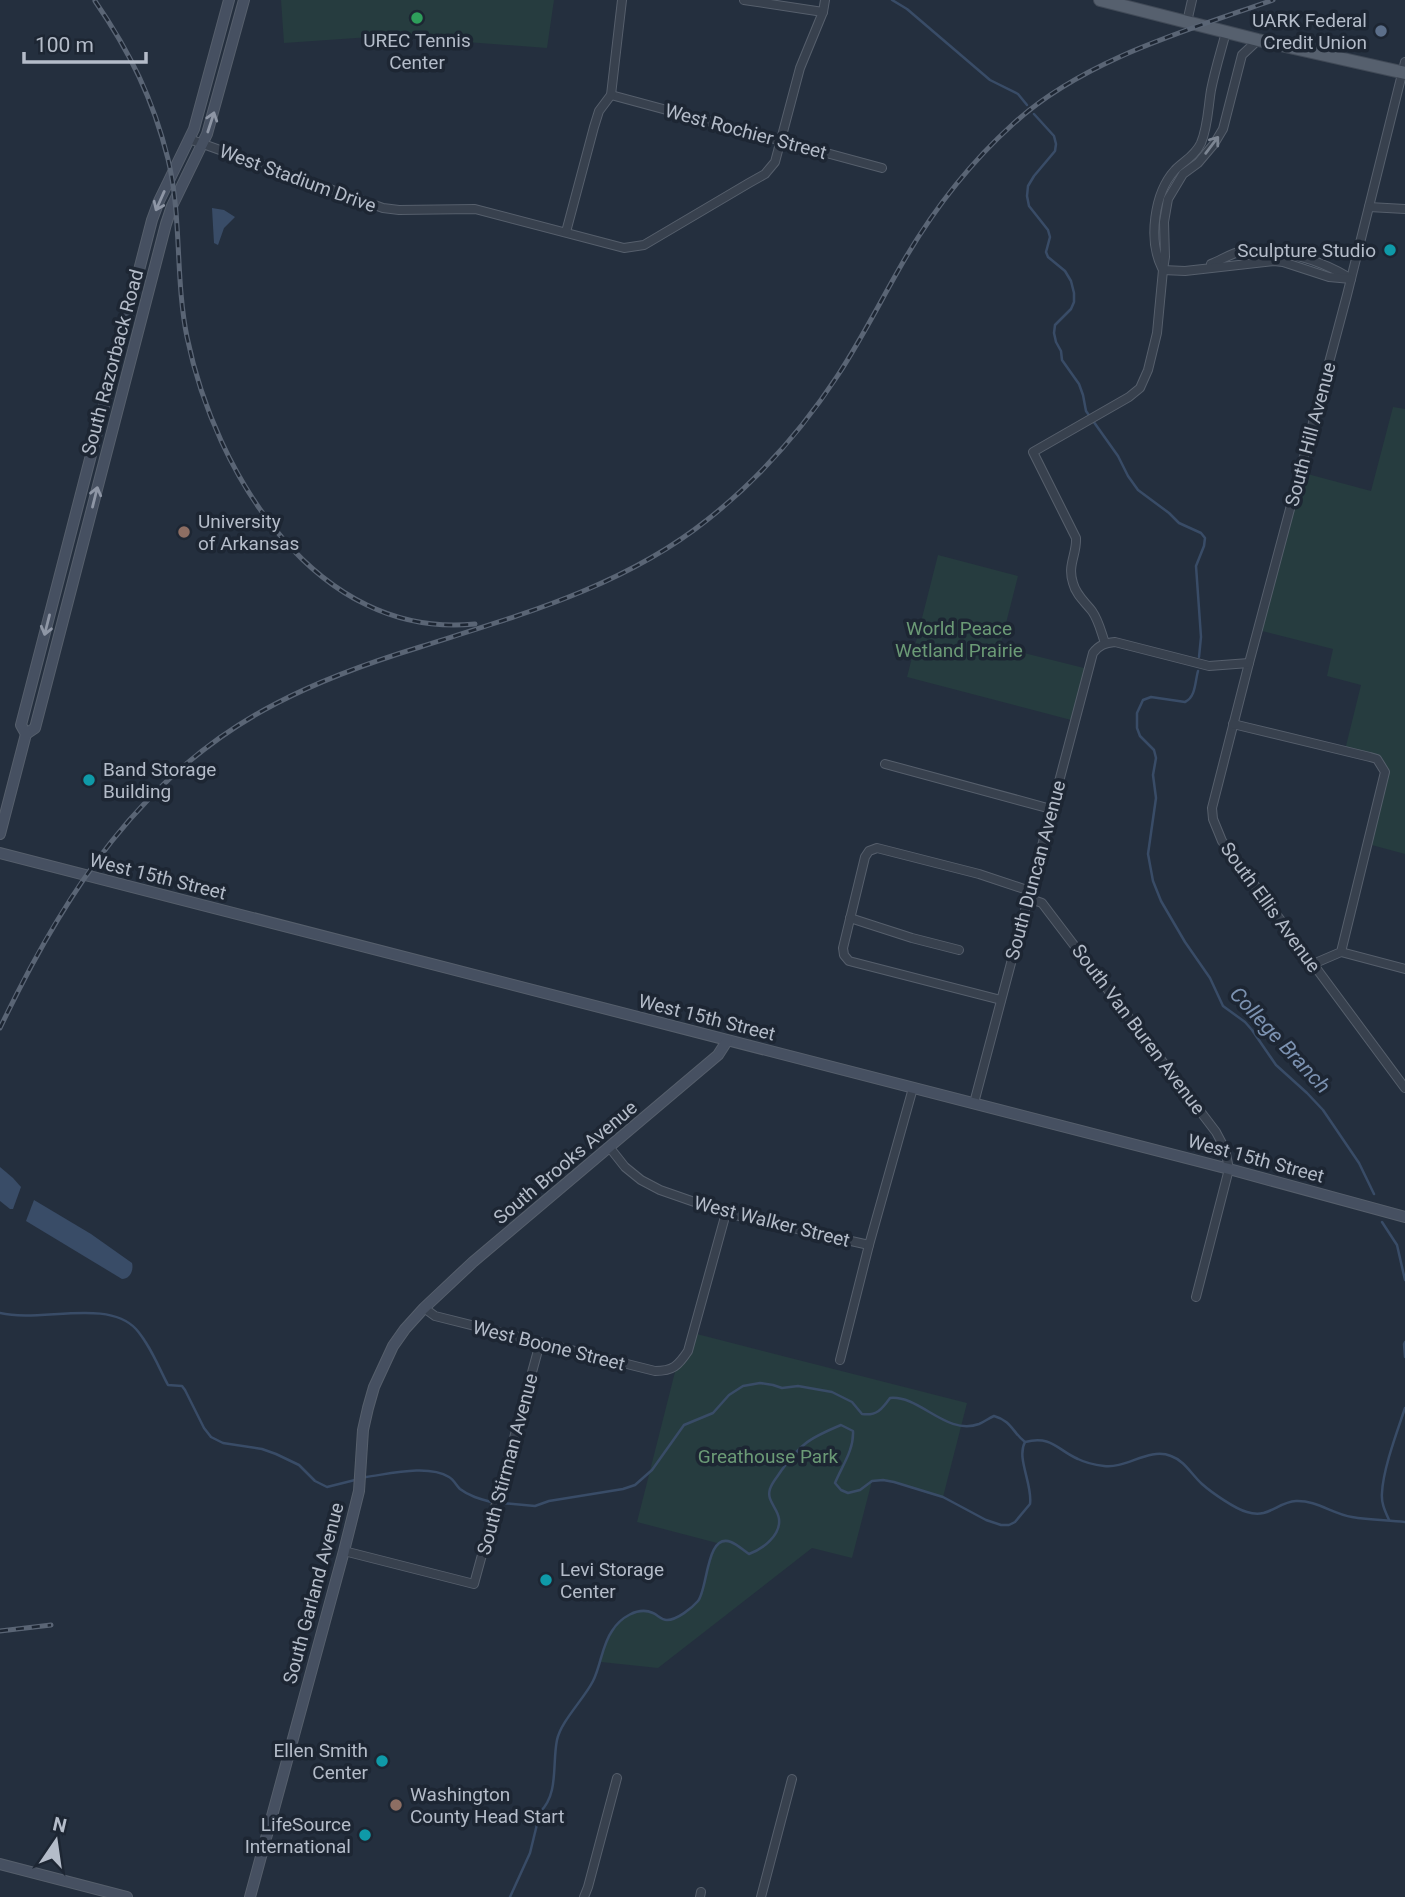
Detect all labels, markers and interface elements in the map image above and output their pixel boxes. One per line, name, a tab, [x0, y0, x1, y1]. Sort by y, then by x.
place label: UARK Federal Credit Union	[1252, 9, 1367, 54]
marker: UREC Tennis Center	[409, 10, 425, 26]
scale bar	[24, 21, 147, 65]
marker: UARK Federal Credit Union	[1373, 23, 1389, 39]
place label: UREC Tennis Center	[363, 29, 471, 74]
text: 100 m	[35, 33, 94, 57]
street label: West Rochier Street	[663, 99, 829, 164]
one-way arrow	[205, 111, 218, 133]
one-way arrow	[1205, 136, 1219, 155]
street label: West Stadium Drive	[216, 139, 379, 218]
one-way arrow	[153, 190, 166, 211]
place label: Sculpture Studio	[1237, 239, 1376, 262]
marker: Sculpture Studio	[1382, 242, 1398, 258]
street label: South Razorback Road	[77, 267, 148, 458]
street label: South Hill Avenue	[1280, 360, 1341, 509]
one-way arrow	[89, 486, 102, 509]
place label: University of Arkansas	[198, 510, 299, 555]
marker: University of Arkansas	[176, 524, 192, 540]
one-way arrow	[40, 613, 53, 636]
park label: World Peace Wetland Prairie	[895, 617, 1023, 662]
place label: Band Storage Building	[103, 758, 216, 803]
marker: Band Storage Building	[81, 772, 97, 788]
street label: South Duncan Avenue	[1000, 778, 1071, 962]
street label: South Ellis Avenue	[1216, 838, 1326, 977]
street label: West 15th Street	[87, 848, 229, 905]
street label: South Van Buren Avenue	[1067, 940, 1210, 1119]
water label: College Branch	[1225, 982, 1335, 1098]
street label: West 15th Street	[636, 989, 778, 1046]
street label: South Brooks Avenue	[489, 1096, 642, 1229]
street label: West 15th Street	[1185, 1129, 1327, 1188]
street label: West Walker Street	[692, 1191, 852, 1252]
street label: West Boone Street	[470, 1315, 627, 1376]
street label: South Stirman Avenue	[472, 1371, 543, 1557]
park label: Greathouse Park	[698, 1445, 839, 1468]
street label: South Garland Avenue	[278, 1500, 349, 1686]
place label: Levi Storage Center	[560, 1558, 664, 1603]
marker: Levi Storage Center	[538, 1572, 554, 1588]
place label: Ellen Smith Center	[273, 1739, 369, 1784]
marker: Ellen Smith Center	[374, 1753, 390, 1769]
place label: Washington County Head Start	[410, 1783, 564, 1828]
marker: Washington County Head Start	[388, 1797, 404, 1813]
north arrow	[21, 1806, 91, 1876]
text: N	[51, 1812, 69, 1838]
place label: LifeSource International	[245, 1813, 351, 1858]
marker: LifeSource International	[357, 1827, 373, 1843]

